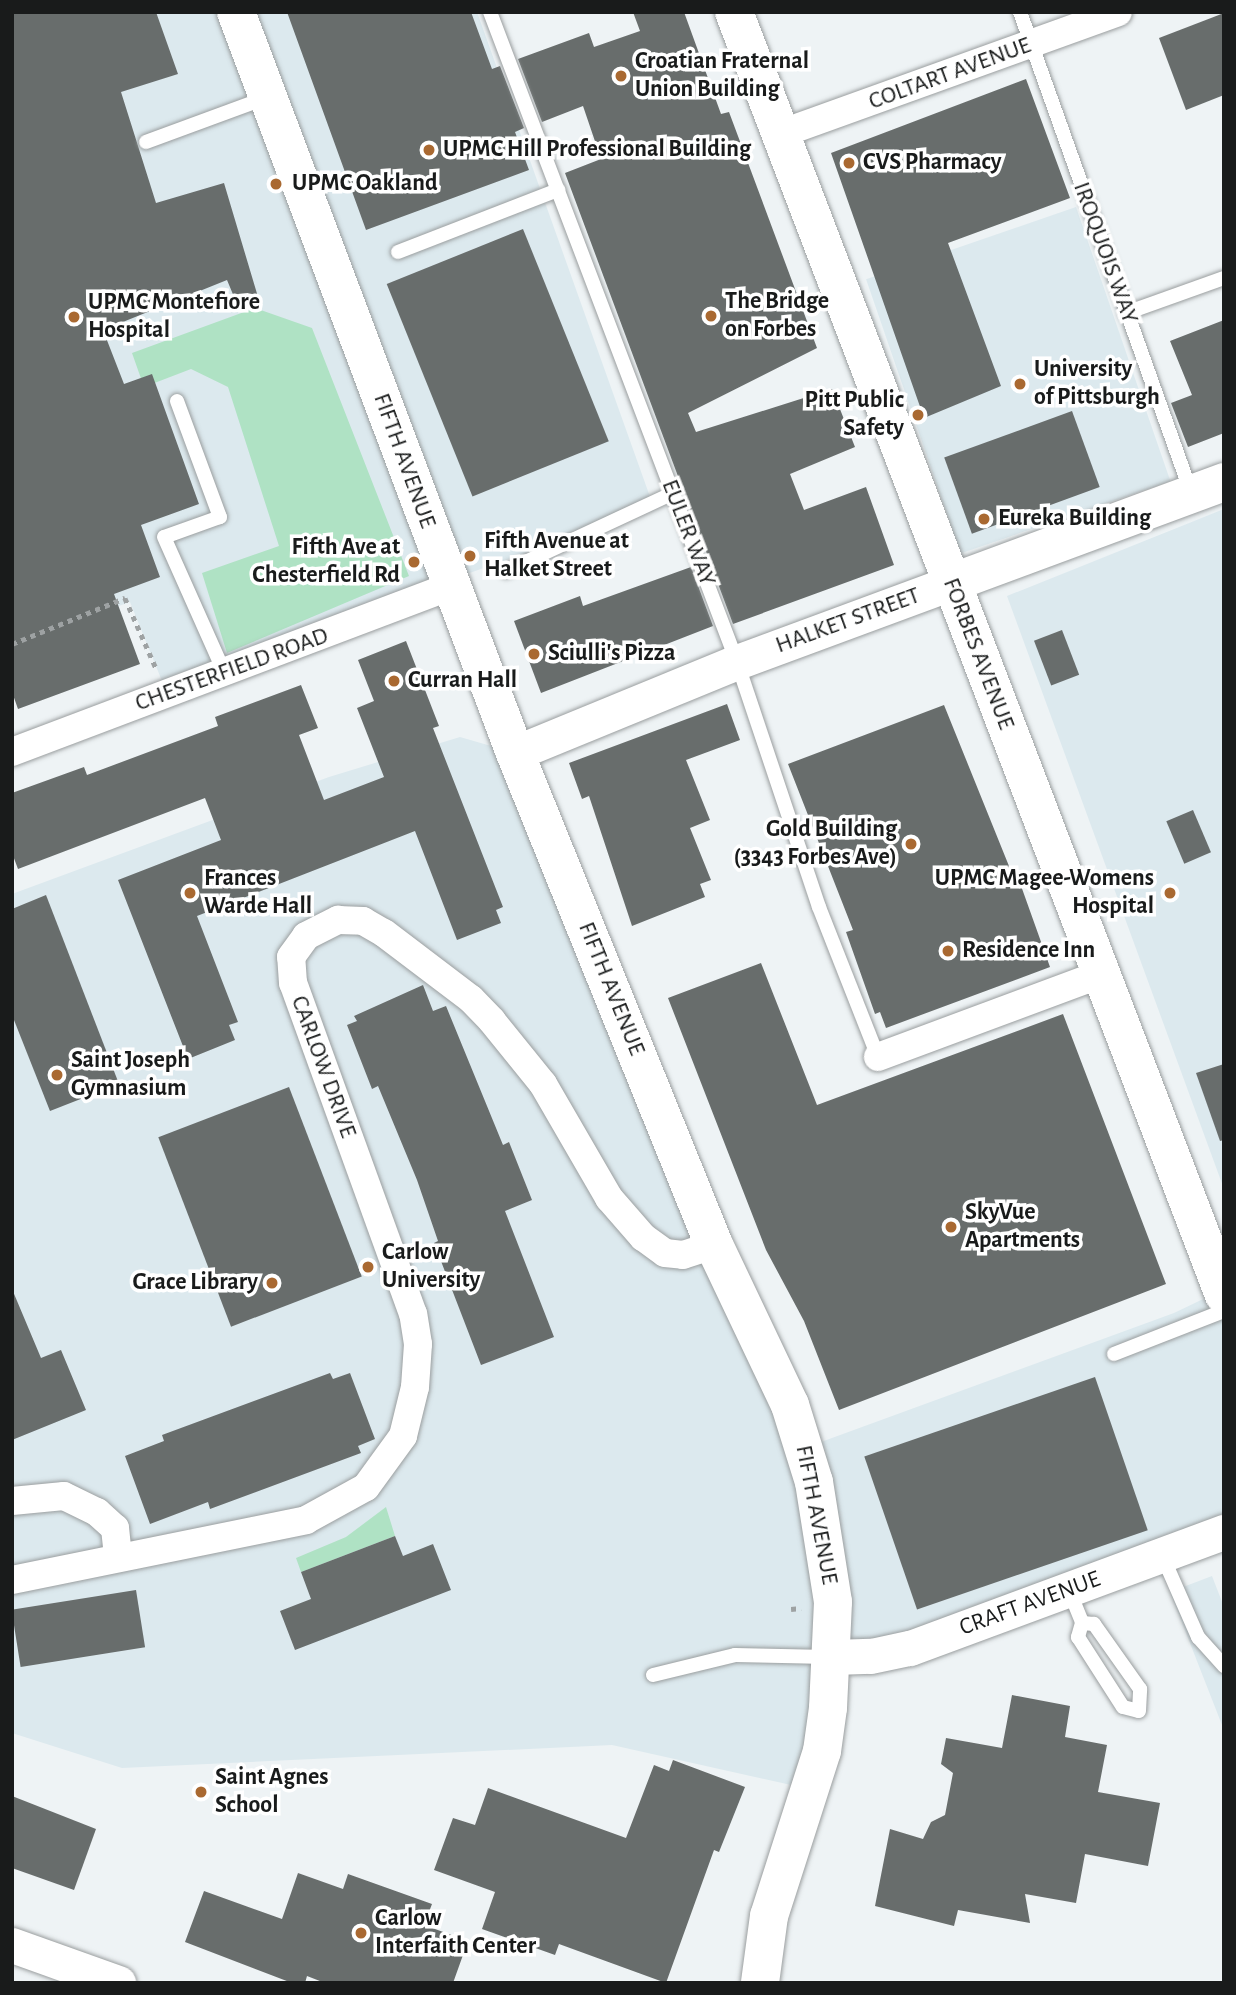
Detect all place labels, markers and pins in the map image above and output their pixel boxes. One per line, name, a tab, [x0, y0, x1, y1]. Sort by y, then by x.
place label: Croatian Fraternal Union Building	[635, 48, 809, 104]
marker: Croatian Fraternal Union Building	[613, 68, 629, 84]
place label: UPMC Hill Professional Building	[443, 136, 751, 164]
marker: UPMC Hill Professional Building	[421, 142, 437, 158]
place label: CVS Pharmacy	[863, 149, 1001, 177]
marker: CVS Pharmacy	[841, 155, 857, 171]
place label: UPMC Oakland	[292, 170, 438, 198]
marker: UPMC Oakland	[266, 174, 286, 194]
place label: The Bridge on Forbes	[725, 288, 829, 344]
place label: UPMC Montefiore Hospital	[88, 289, 260, 345]
marker: The Bridge on Forbes	[703, 308, 719, 324]
marker: UPMC Montefiore Hospital	[66, 309, 82, 325]
place label: University of Pittsburgh	[1034, 356, 1160, 412]
marker: University of Pittsburgh	[1012, 376, 1028, 392]
place label: Pitt Public Safety	[805, 387, 904, 443]
marker: Pitt Public Safety	[910, 407, 926, 423]
place label: Eureka Building	[998, 505, 1151, 533]
marker: Eureka Building	[976, 511, 992, 527]
place label: Fifth Avenue at Halket Street	[484, 528, 629, 584]
place label: Fifth Ave at Chesterfield Rd	[252, 534, 400, 590]
marker: Fifth Avenue at Halket Street	[462, 548, 478, 564]
marker: Fifth Ave at Chesterfield Rd	[406, 554, 422, 570]
place label: Sciulli's Pizza	[548, 640, 675, 668]
marker: Sciulli's Pizza	[526, 646, 542, 662]
place label: Curran Hall	[408, 667, 517, 695]
marker: Curran Hall	[386, 673, 402, 689]
place label: Gold Building (3343 Forbes Ave)	[734, 816, 897, 872]
marker: Gold Building (3343 Forbes Ave)	[903, 836, 919, 852]
place label: Frances Warde Hall	[204, 865, 312, 921]
place label: UPMC Magee-Womens Hospital	[935, 865, 1154, 921]
marker: UPMC Magee-Womens Hospital	[1160, 883, 1180, 903]
marker: Frances Warde Hall	[182, 885, 198, 901]
place label: Residence Inn	[962, 937, 1095, 965]
marker: Residence Inn	[940, 943, 956, 959]
place label: Saint Joseph Gymnasium	[71, 1047, 190, 1103]
marker: Saint Joseph Gymnasium	[49, 1067, 65, 1083]
place label: SkyVue Apartments	[965, 1199, 1080, 1255]
marker: SkyVue Apartments	[943, 1219, 959, 1235]
place label: Carlow University	[382, 1239, 480, 1295]
marker: Carlow University	[360, 1259, 376, 1275]
place label: Grace Library	[132, 1269, 258, 1297]
marker: Grace Library	[264, 1275, 280, 1291]
place label: Saint Agnes School	[215, 1764, 328, 1820]
marker: Saint Agnes School	[193, 1784, 209, 1800]
place label: Carlow Interfaith Center	[375, 1905, 536, 1961]
marker: Carlow Interfaith Center	[353, 1925, 369, 1941]

